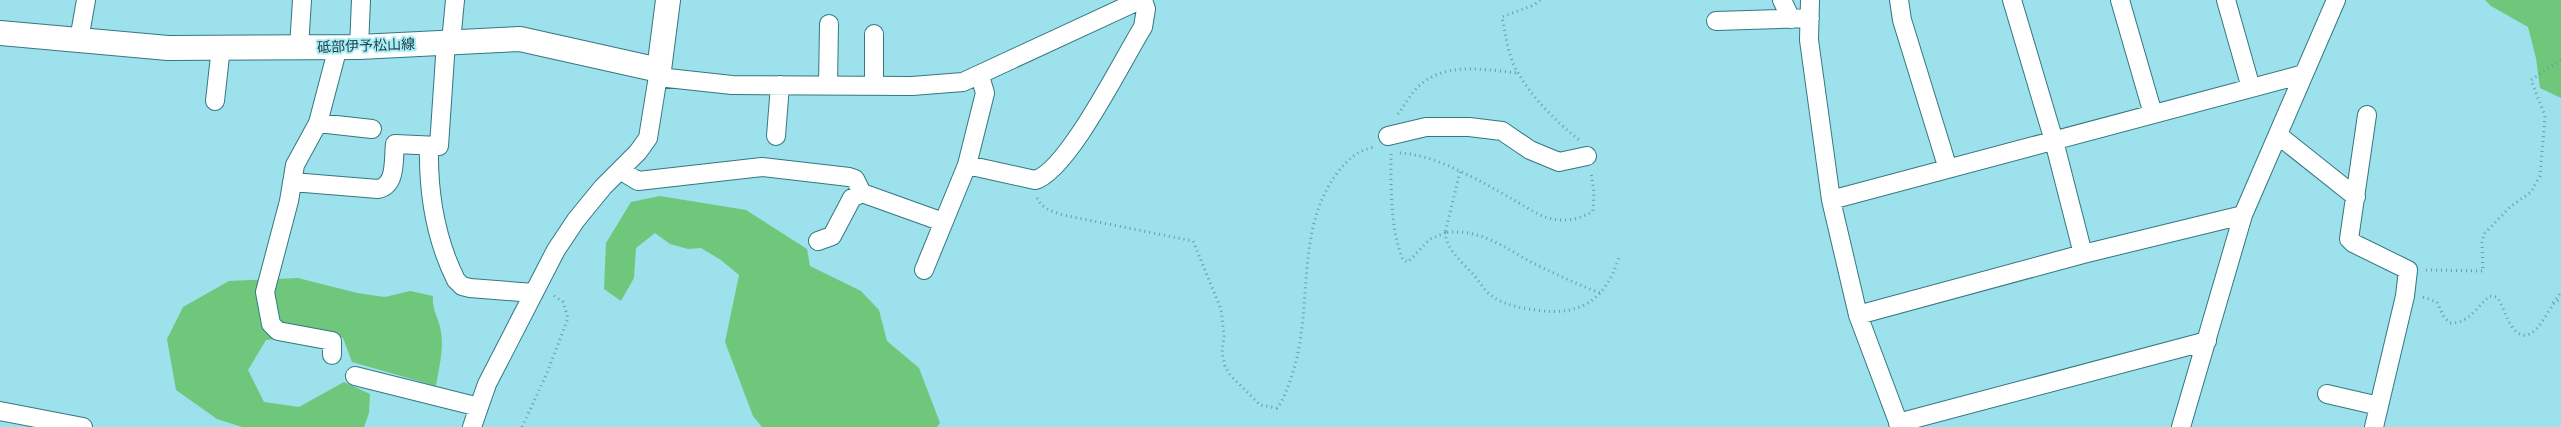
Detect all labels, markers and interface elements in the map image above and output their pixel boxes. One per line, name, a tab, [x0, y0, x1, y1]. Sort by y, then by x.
street label: 砥部伊予松山線	[317, 34, 415, 56]

